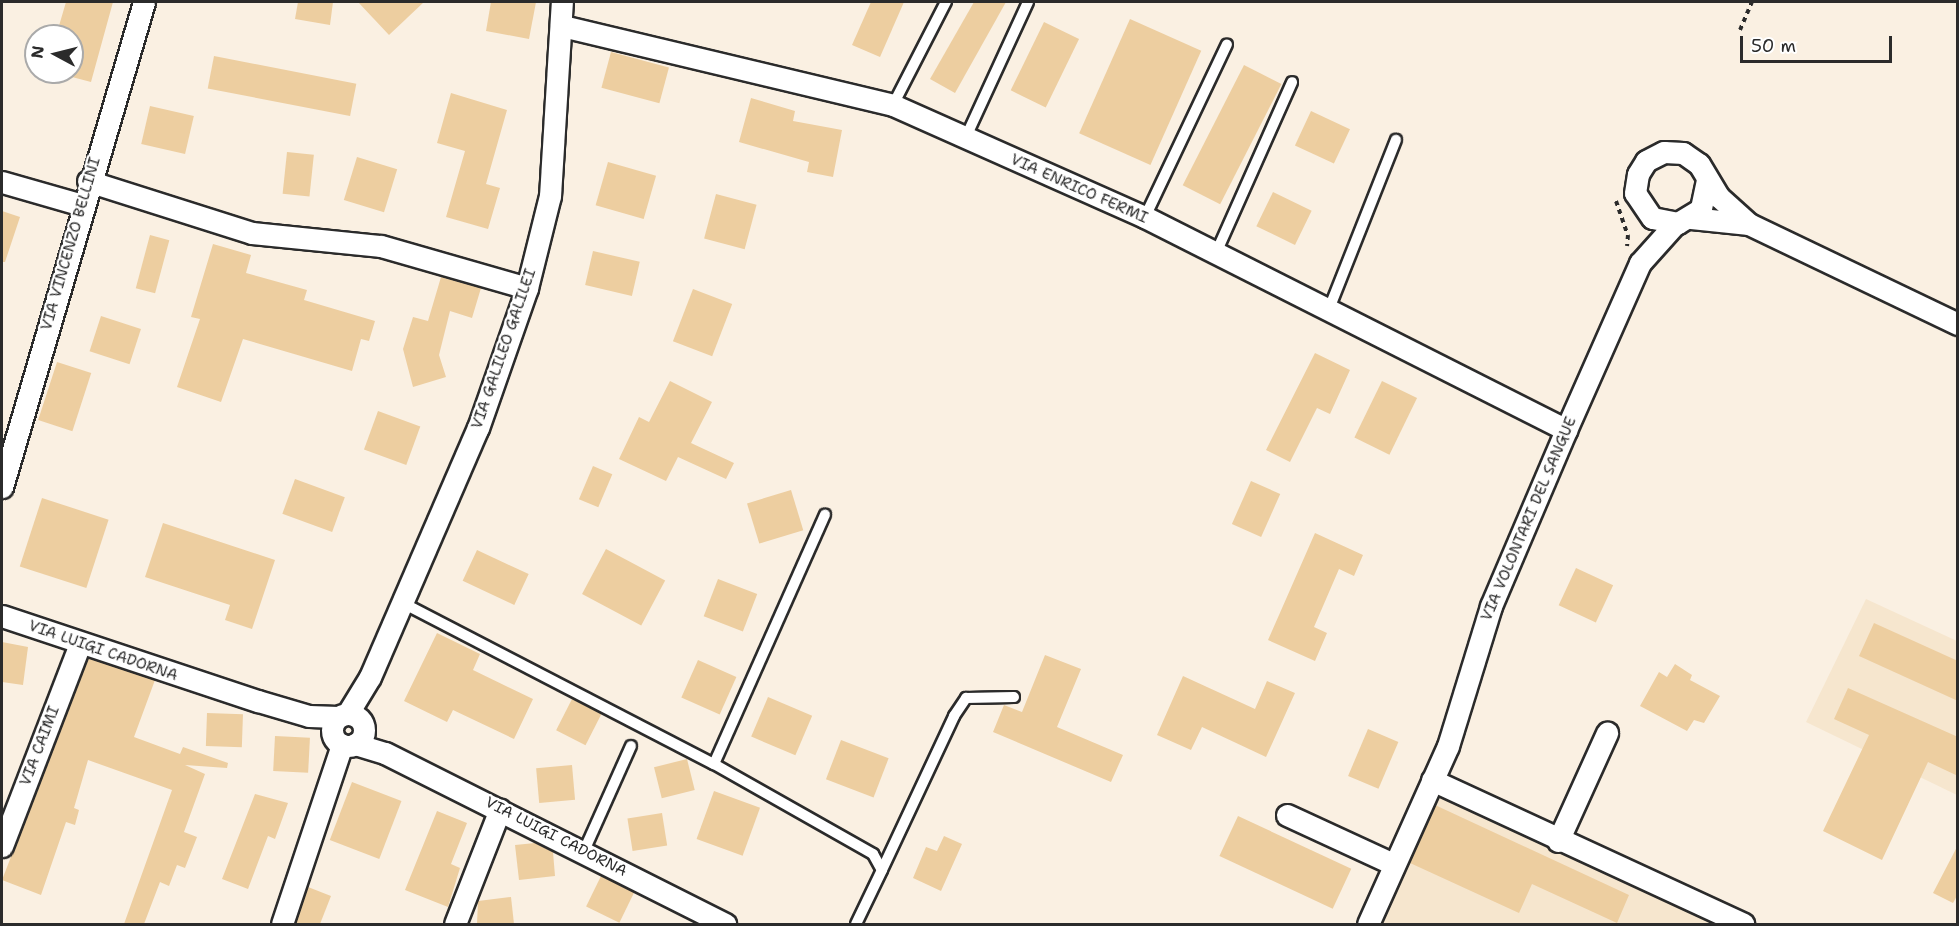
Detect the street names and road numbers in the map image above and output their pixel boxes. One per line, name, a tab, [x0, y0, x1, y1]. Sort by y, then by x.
street label: VIA ENRICO FERMI	[1008, 151, 1150, 227]
street label: VIA VINCENZO BELLINI	[38, 155, 104, 333]
street label: VIA GALILEO GALILEI	[468, 267, 540, 431]
street label: VIA VOLONTARI DEL SANGUE	[1478, 414, 1580, 624]
street label: VIA LUIGI CADORNA	[26, 617, 180, 685]
street label: VIA CAIMI	[17, 704, 63, 788]
street label: VIA LUIGI CADORNA	[482, 793, 630, 881]

